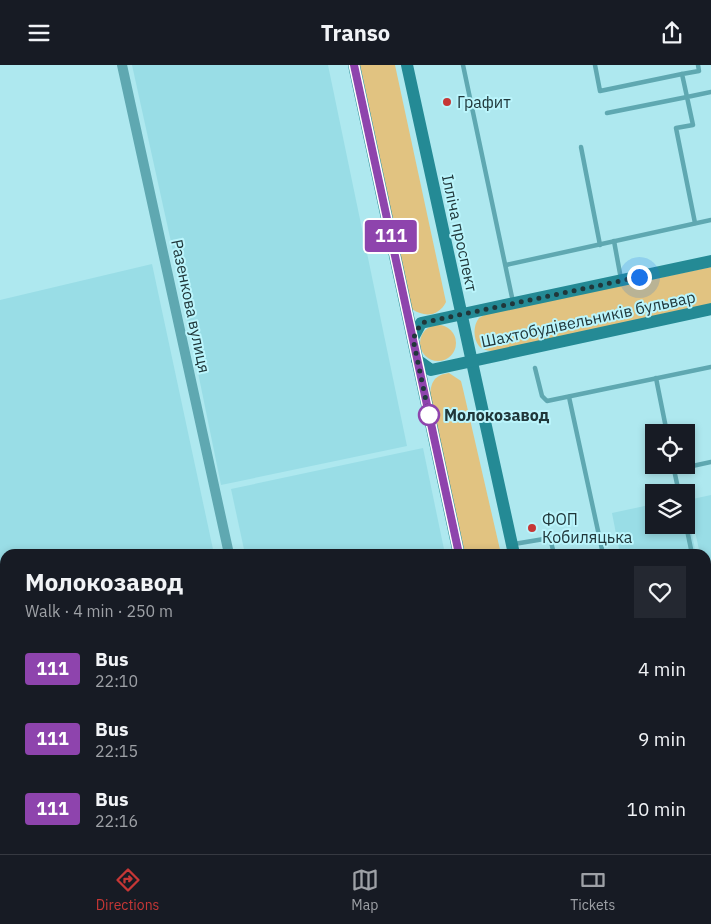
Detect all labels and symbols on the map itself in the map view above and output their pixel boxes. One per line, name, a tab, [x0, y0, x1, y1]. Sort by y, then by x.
place label: Графит	[457, 92, 511, 112]
marker: Графит	[441, 96, 453, 108]
street label: Ілліча проспект	[438, 173, 482, 294]
line badge: 111	[362, 220, 420, 252]
street label: Разенкова вулиця	[167, 237, 215, 375]
your location	[627, 265, 652, 290]
street label: Шахтобудівельників бульвар	[479, 286, 697, 352]
marker: Молокозавод	[418, 404, 440, 426]
place label: Молокозавод	[444, 405, 550, 425]
place label: ФОП Кобиляцька	[542, 509, 633, 547]
marker: ФОП Кобиляцька	[526, 522, 538, 534]

